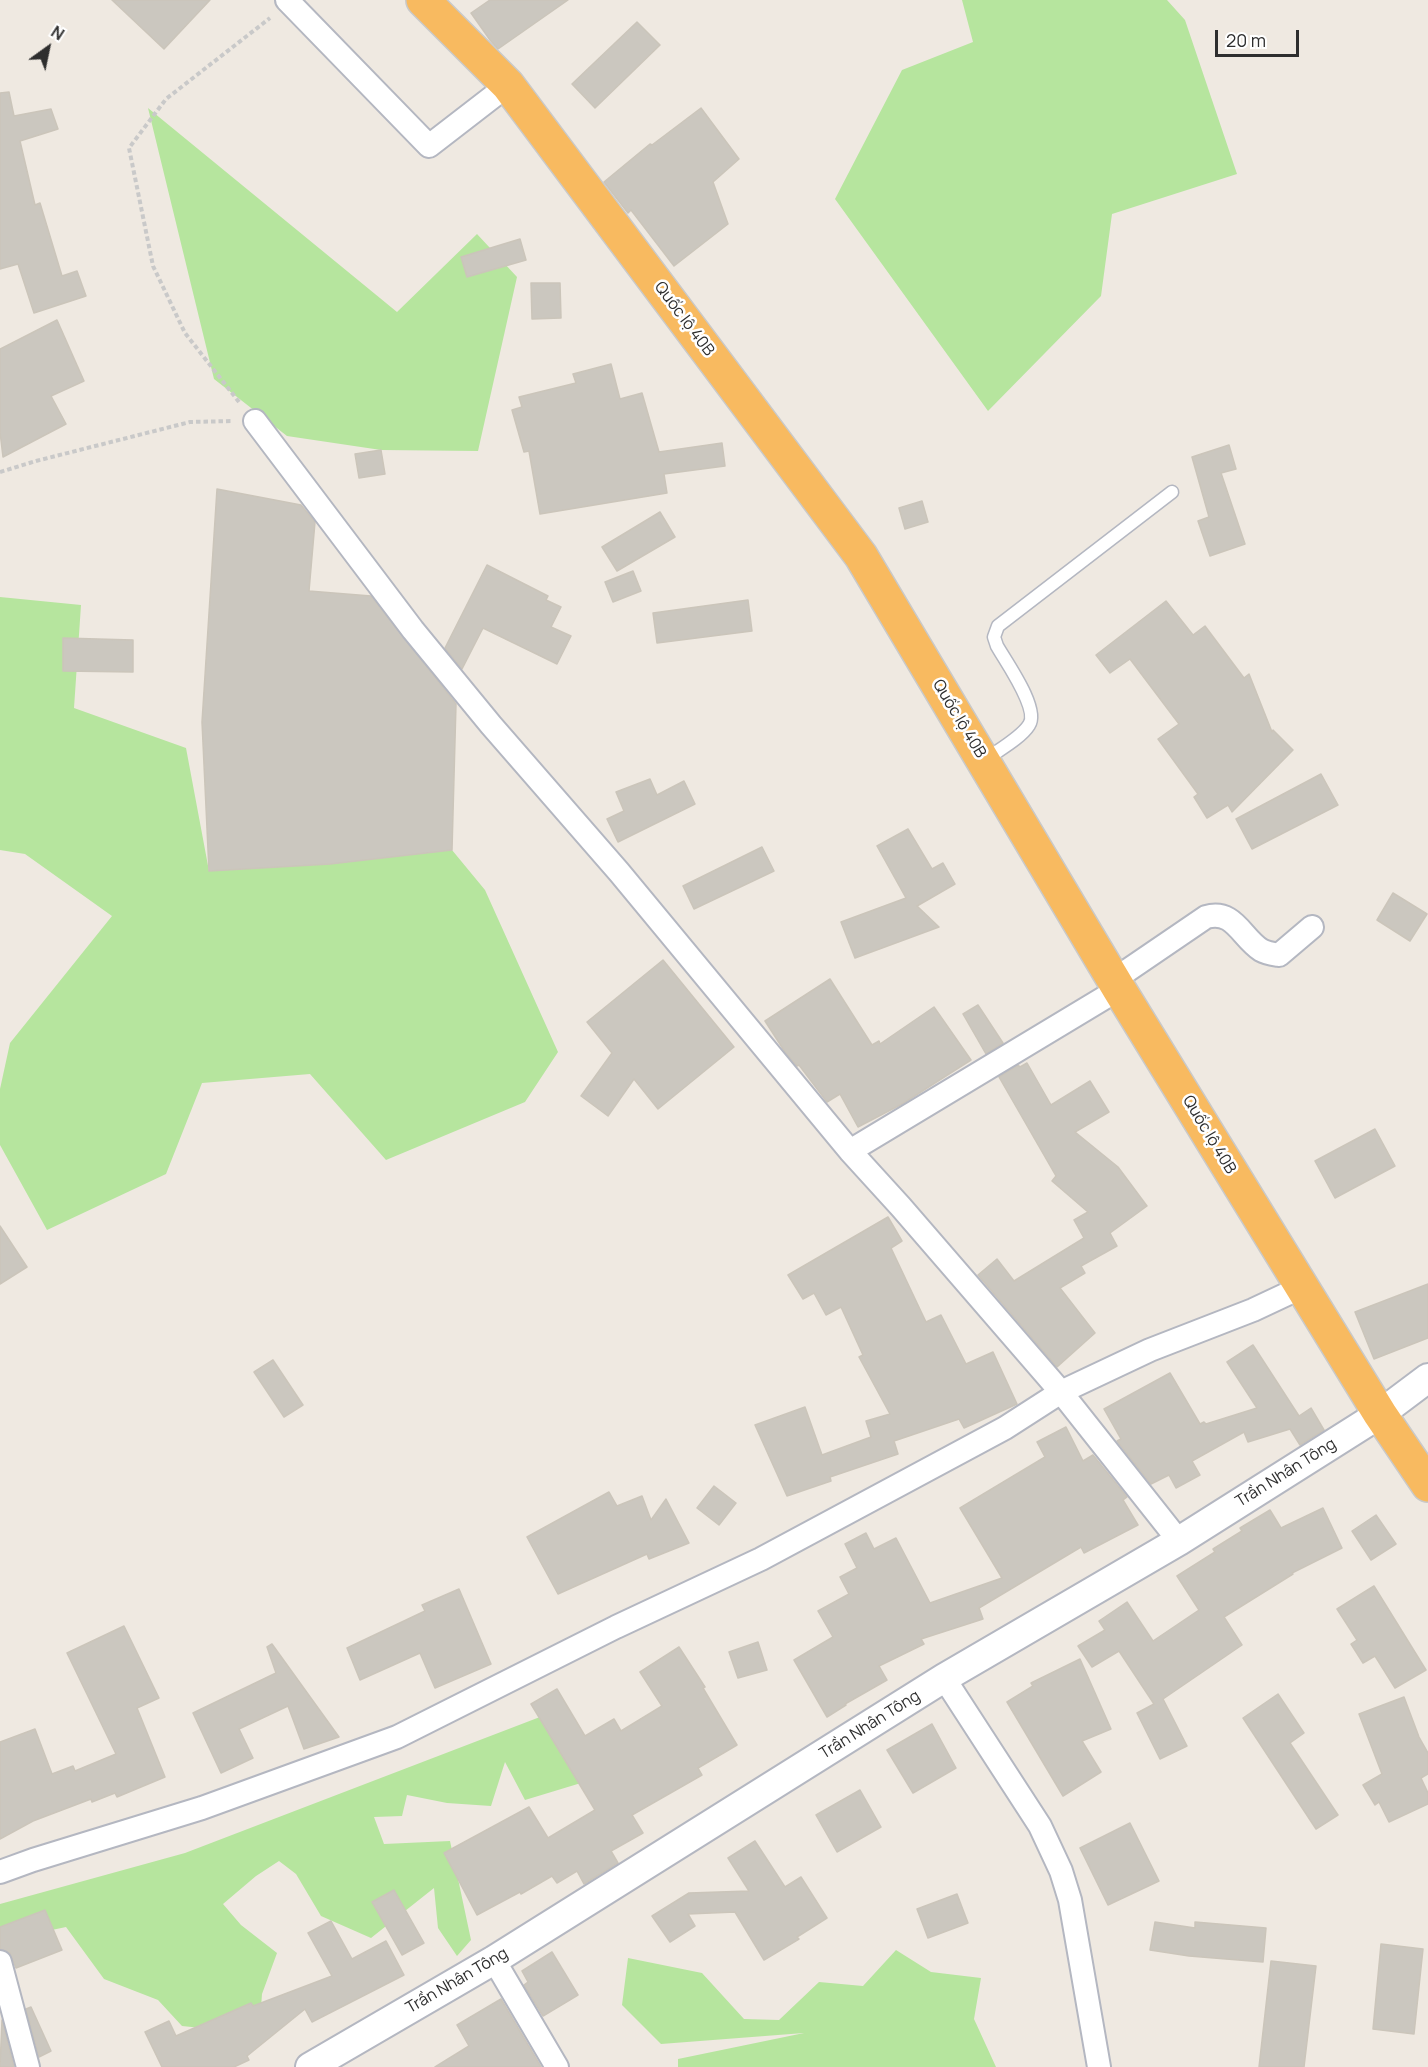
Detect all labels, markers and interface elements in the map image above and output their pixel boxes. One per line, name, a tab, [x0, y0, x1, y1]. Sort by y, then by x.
north arrow	[18, 18, 78, 78]
scale bar	[1218, 18, 1302, 56]
text: N	[47, 21, 69, 45]
text: 20 m	[1226, 28, 1266, 52]
street label: Quốc lộ 40B	[650, 278, 718, 360]
street label: Quốc lộ 40B	[928, 676, 990, 762]
street label: Quốc lộ 40B	[1178, 1092, 1240, 1178]
street label: Trần Nhân Tông	[1232, 1435, 1340, 1511]
street label: Trần Nhân Tông	[816, 1687, 924, 1763]
street label: Trần Nhân Tông	[403, 1944, 511, 2018]

